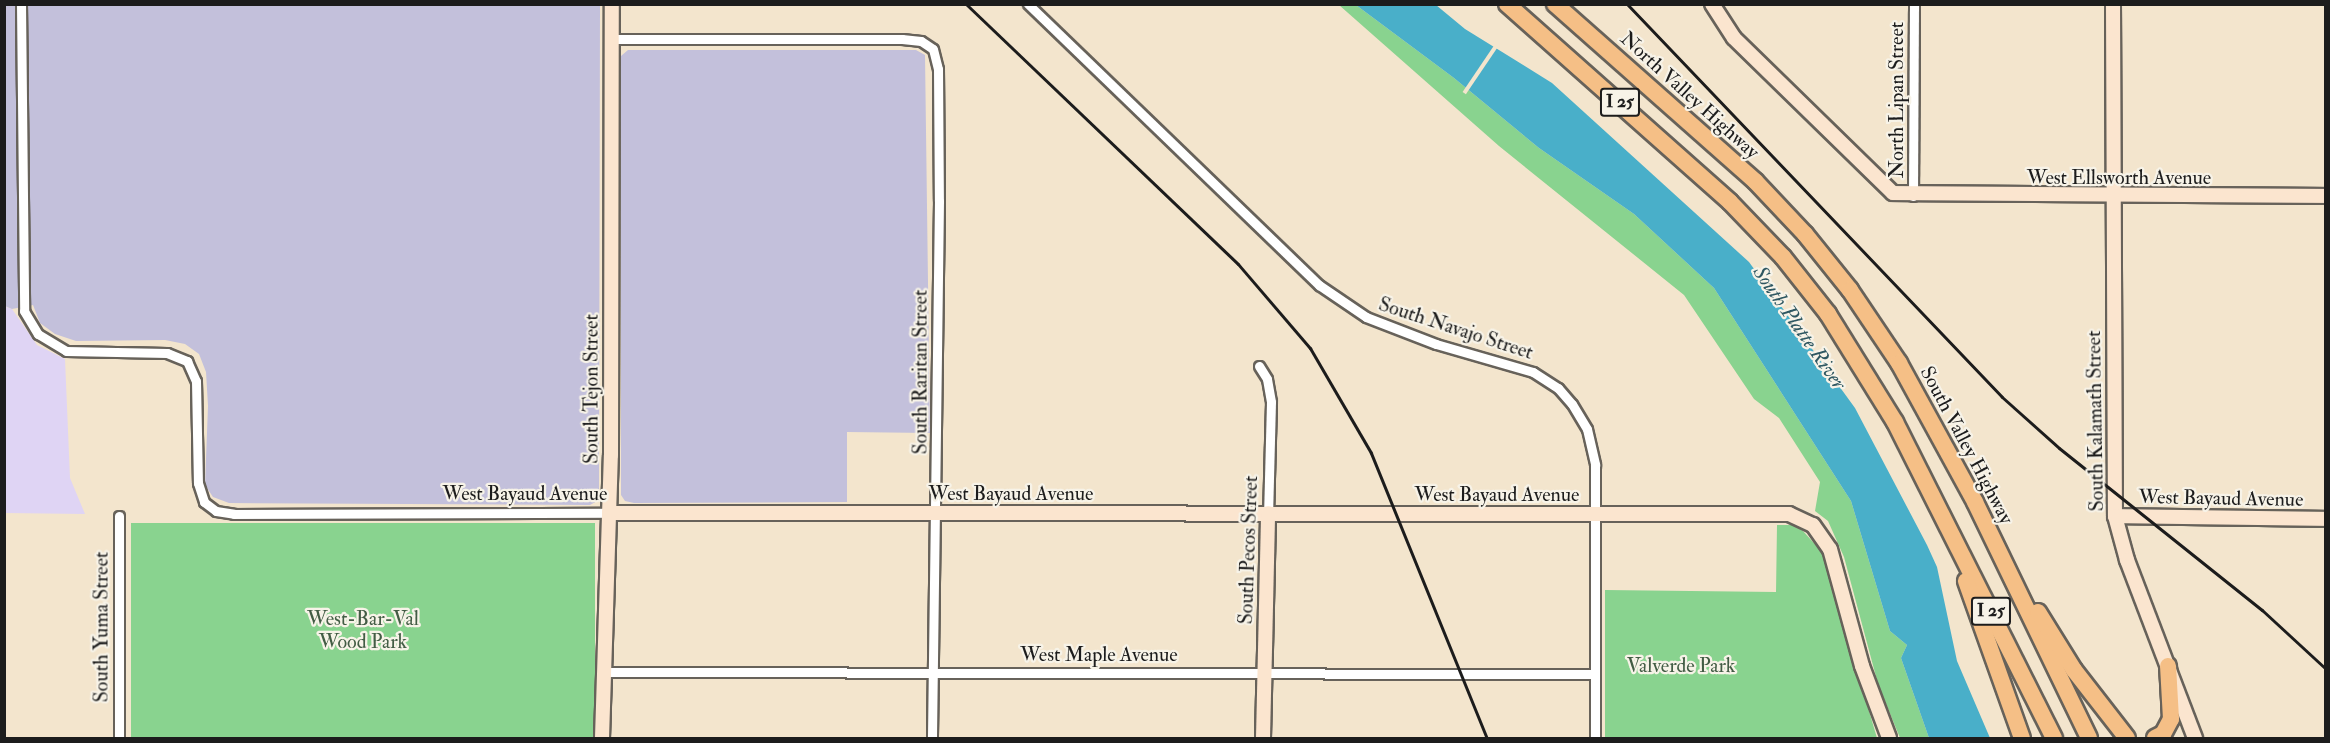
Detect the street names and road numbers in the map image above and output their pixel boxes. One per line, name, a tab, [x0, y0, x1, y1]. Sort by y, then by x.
street label: North Lipan Street	[1884, 22, 1908, 178]
street label: North Valley Highway	[1616, 26, 1764, 164]
road number: I 25	[1599, 87, 1641, 117]
street label: West Ellsworth Avenue	[2027, 165, 2211, 189]
street label: South Raritan Street	[908, 290, 932, 454]
street label: South Navajo Street	[1376, 292, 1536, 364]
street label: South Tejon Street	[579, 314, 603, 464]
street label: South Kalamath Street	[2081, 330, 2109, 512]
street label: South Valley Highway	[1915, 362, 2019, 528]
street label: South Pecos Street	[1233, 475, 1263, 625]
street label: West Bayaud Avenue	[443, 481, 607, 505]
street label: West Bayaud Avenue	[929, 481, 1093, 505]
street label: West Bayaud Avenue	[1415, 482, 1579, 506]
street label: West Bayaud Avenue	[2138, 485, 2304, 511]
street label: South Yuma Street	[89, 552, 113, 702]
road number: I 25	[1970, 596, 2012, 626]
street label: West Maple Avenue	[1020, 642, 1178, 666]

